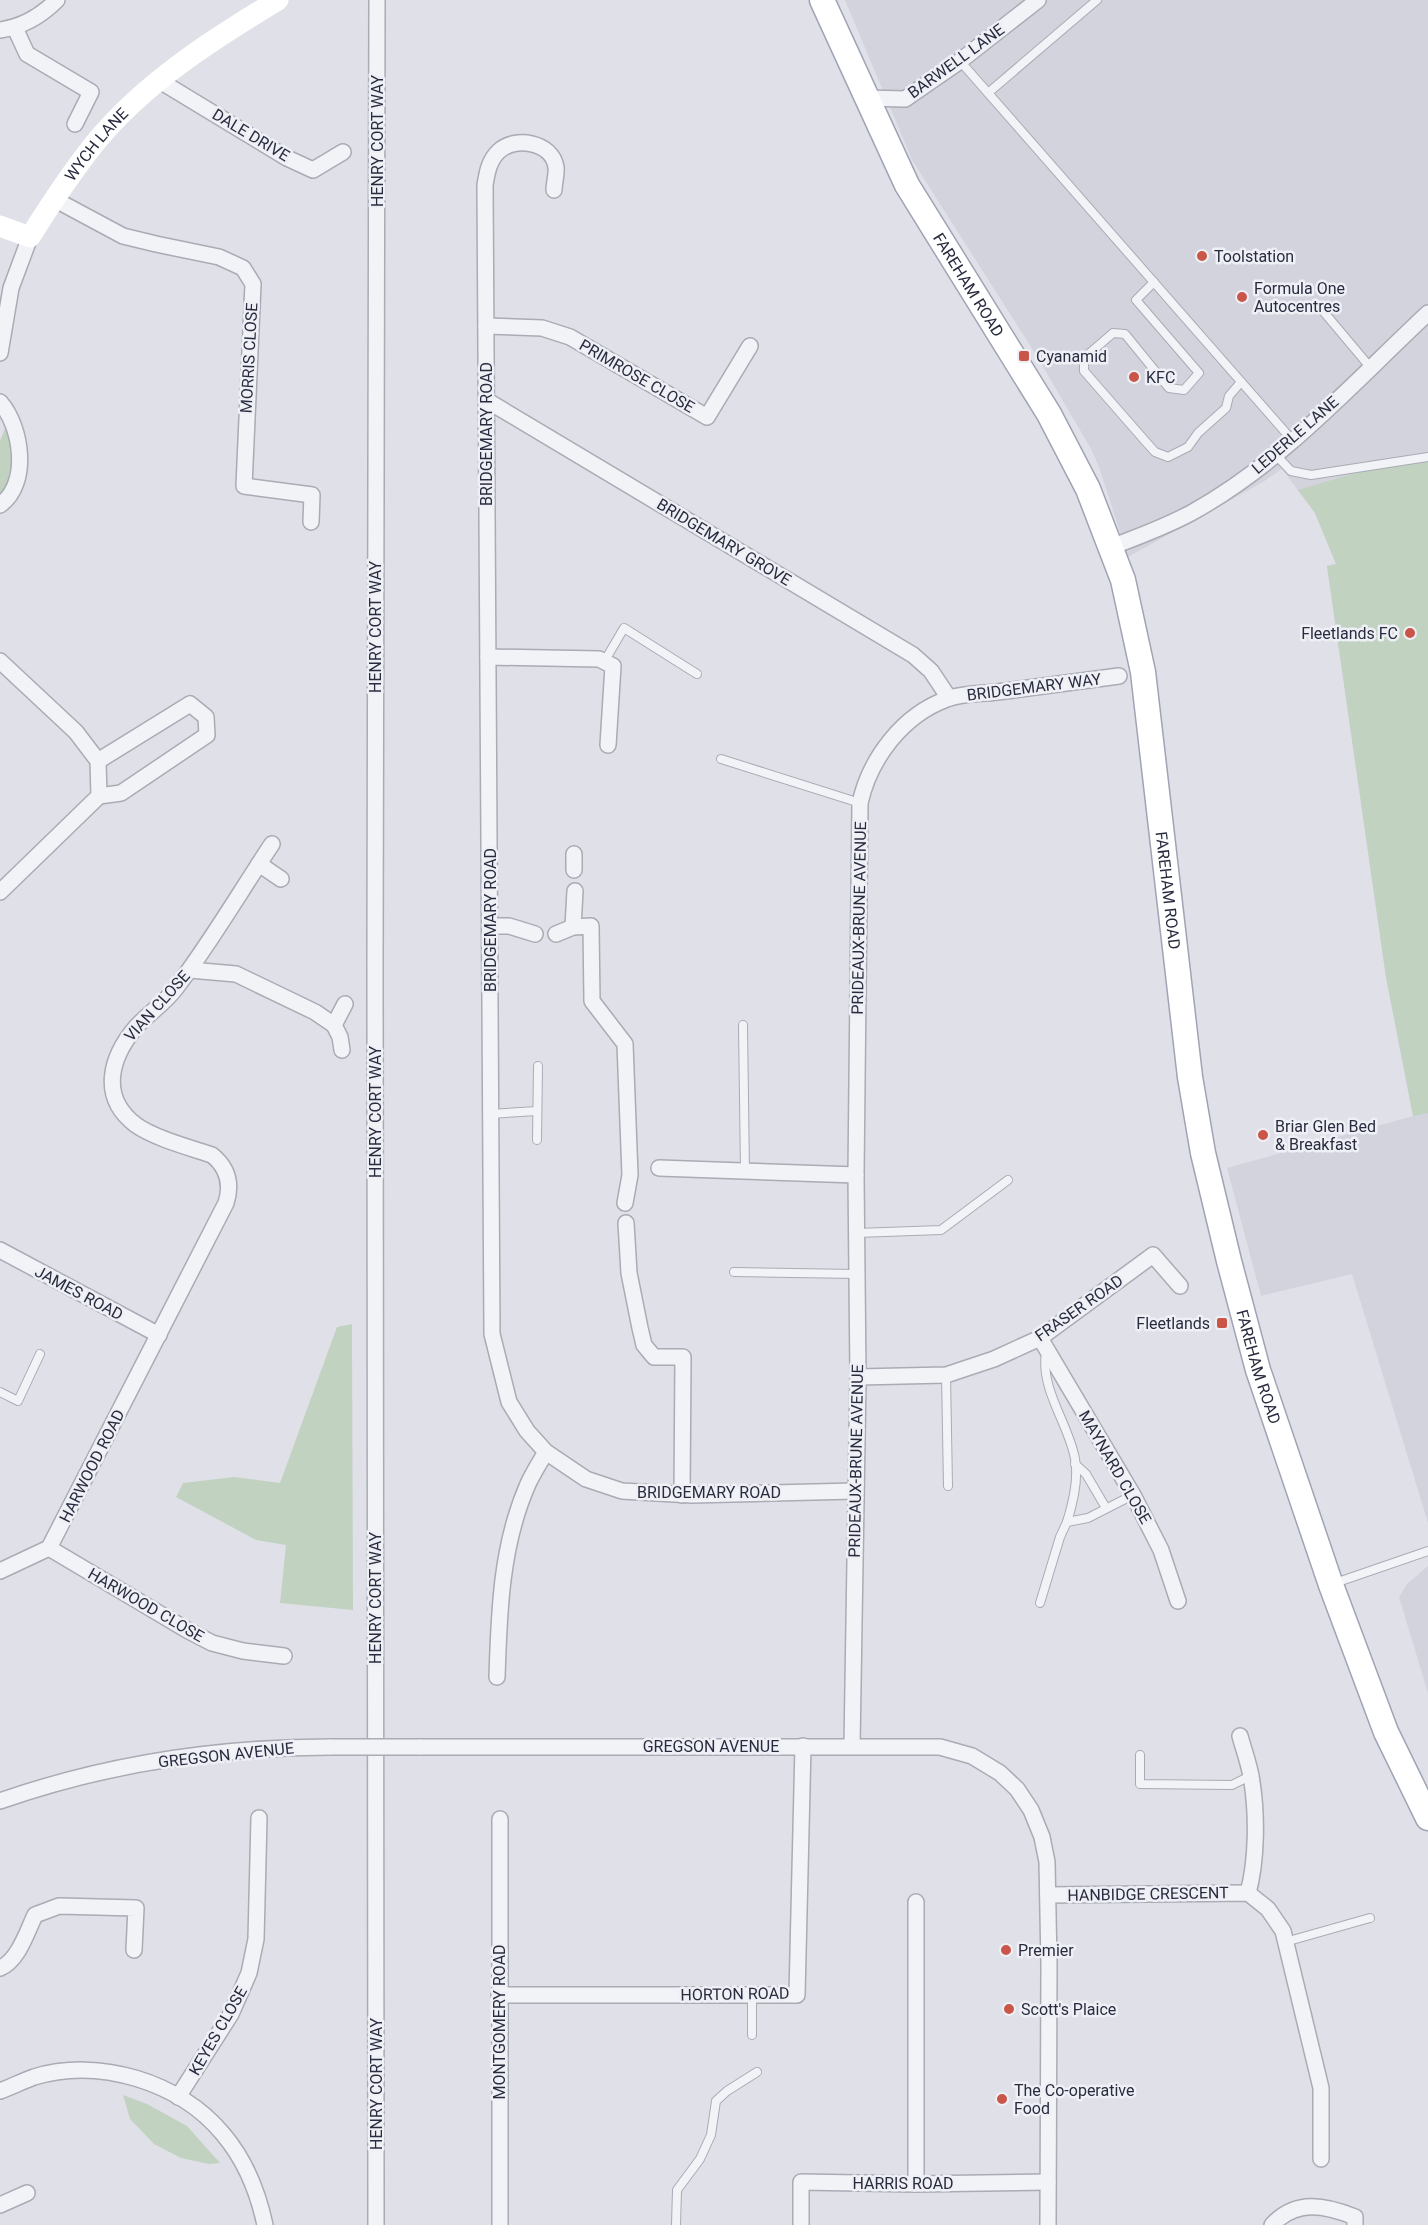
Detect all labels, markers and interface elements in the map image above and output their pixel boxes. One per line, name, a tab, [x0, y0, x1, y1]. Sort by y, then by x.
street label: BARWELL LANE	[904, 20, 1008, 102]
street label: HENRY CORT WAY	[368, 75, 387, 207]
street label: WYCH LANE	[60, 104, 132, 184]
street label: DALE DRIVE	[209, 105, 293, 165]
street label: FAREHAM ROAD	[930, 229, 1008, 340]
place label: Toolstation	[1214, 247, 1294, 266]
marker: Toolstation	[1195, 249, 1209, 263]
place label: Formula One Autocentres	[1254, 279, 1345, 316]
marker: Formula One Autocentres	[1235, 290, 1249, 304]
street label: MORRIS CLOSE	[237, 302, 261, 414]
street label: PRIMROSE CLOSE	[576, 335, 698, 417]
place label: Cyanamid	[1036, 347, 1107, 366]
marker: Cyanamid	[1017, 349, 1031, 363]
street label: BRIDGEMARY ROAD	[477, 362, 496, 506]
place label: KFC	[1146, 368, 1175, 387]
marker: KFC	[1127, 370, 1141, 384]
street label: LEDERLE LANE	[1248, 392, 1342, 478]
street label: BRIDGEMARY GROVE	[653, 494, 795, 590]
street label: HENRY CORT WAY	[366, 561, 385, 693]
place label: Fleetlands FC	[1301, 624, 1398, 643]
marker: Fleetlands FC	[1403, 626, 1417, 640]
street label: BRIDGEMARY WAY	[966, 669, 1103, 705]
street label: PRIDEAUX-BRUNE AVENUE	[848, 821, 870, 1015]
street label: FAREHAM ROAD	[1152, 830, 1185, 950]
street label: BRIDGEMARY ROAD	[481, 848, 500, 992]
street label: VIAN CLOSE	[120, 967, 194, 1045]
street label: HENRY CORT WAY	[366, 1046, 385, 1178]
place label: Briar Glen Bed & Breakfast	[1275, 1117, 1376, 1154]
marker: Briar Glen Bed & Breakfast	[1256, 1128, 1270, 1142]
street label: JAMES ROAD	[32, 1262, 126, 1324]
street label: FRASER ROAD	[1031, 1271, 1127, 1345]
street label: FAREHAM ROAD	[1233, 1307, 1285, 1426]
place label: Fleetlands	[1136, 1314, 1210, 1333]
marker: Fleetlands	[1215, 1316, 1229, 1330]
street label: PRIDEAUX-BRUNE AVENUE	[845, 1364, 867, 1558]
street label: HARWOOD ROAD	[55, 1406, 129, 1526]
street label: MAYNARD CLOSE	[1075, 1407, 1155, 1527]
street label: BRIDGEMARY ROAD	[637, 1483, 781, 1502]
street label: HENRY CORT WAY	[366, 1532, 385, 1664]
street label: HARWOOD CLOSE	[85, 1564, 207, 1646]
street label: GREGSON AVENUE	[643, 1737, 779, 1756]
street label: GREGSON AVENUE	[157, 1738, 295, 1772]
street label: HANBIDGE CRESCENT	[1067, 1883, 1229, 1905]
place label: Premier	[1018, 1941, 1074, 1960]
marker: Premier	[999, 1943, 1013, 1957]
street label: MONTGOMERY ROAD	[490, 1944, 509, 2100]
street label: KEYES CLOSE	[185, 1983, 251, 2079]
street label: HORTON ROAD	[680, 1984, 790, 2004]
place label: Scott's Plaice	[1021, 2000, 1116, 2019]
marker: Scott's Plaice	[1002, 2002, 1016, 2016]
street label: HENRY CORT WAY	[367, 2018, 386, 2150]
place label: The Co-operative Food	[1014, 2081, 1134, 2118]
marker: The Co-operative Food	[995, 2092, 1009, 2106]
street label: HARRIS ROAD	[852, 2174, 954, 2193]

